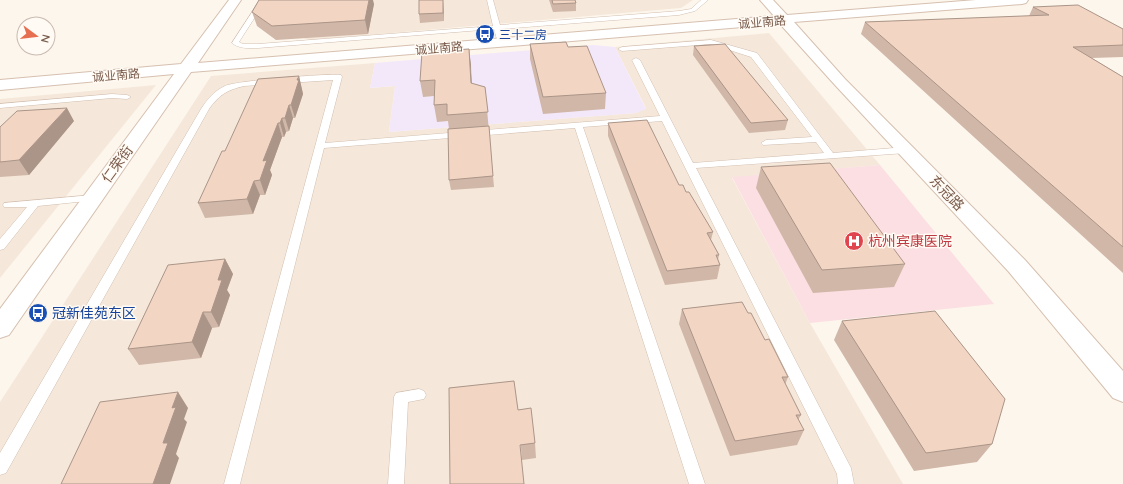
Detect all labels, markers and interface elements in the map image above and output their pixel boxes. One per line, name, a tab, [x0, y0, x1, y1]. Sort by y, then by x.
street label: 诚业南路	[737, 12, 787, 32]
north arrow	[16, 16, 56, 56]
bus stop icon: 三十二房	[474, 23, 496, 45]
place label: 三十二房	[499, 27, 547, 42]
text: N	[38, 33, 53, 44]
street label: 诚业南路	[414, 38, 464, 58]
street label: 诚业南路	[91, 65, 141, 85]
street label: 仁荣街	[97, 142, 137, 186]
street label: 东冠路	[926, 172, 968, 214]
hospital icon: 杭州宾康医院	[843, 230, 865, 252]
place label: 杭州宾康医院	[868, 232, 952, 250]
bus stop icon: 冠新佳苑东区	[27, 302, 49, 324]
place label: 冠新佳苑东区	[52, 304, 136, 322]

